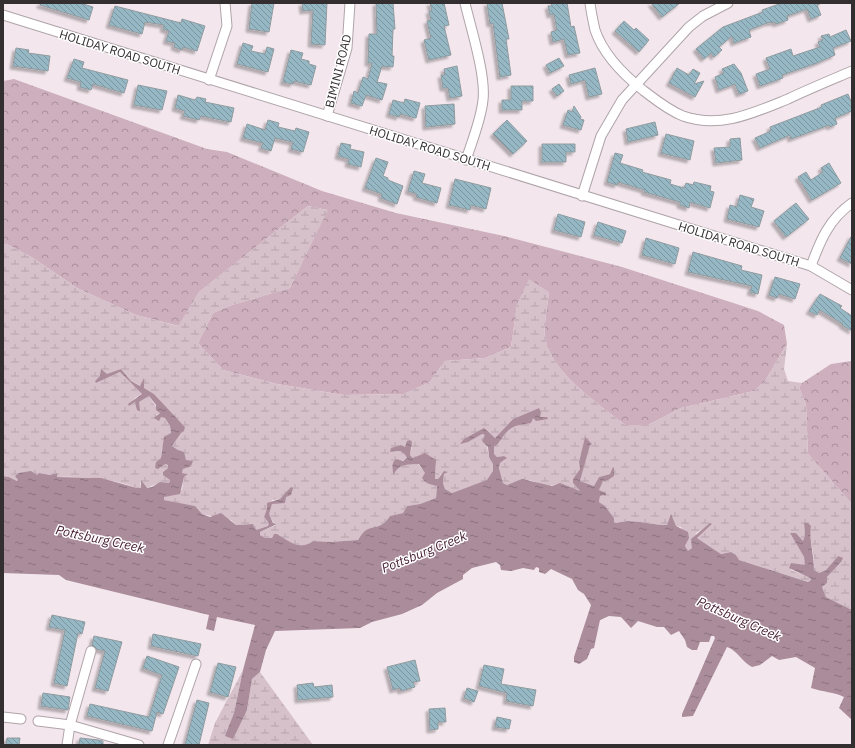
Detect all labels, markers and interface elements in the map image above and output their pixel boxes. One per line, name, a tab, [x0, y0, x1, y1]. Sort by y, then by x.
street label: HOLIDAY ROAD SOUTH	[58, 26, 182, 78]
street label: BIMINI ROAD	[322, 33, 354, 109]
street label: HOLIDAY ROAD SOUTH	[368, 122, 492, 174]
street label: HOLIDAY ROAD SOUTH	[677, 218, 801, 270]
water label: Pottsburg Creek	[54, 521, 146, 557]
water label: Pottsburg Creek	[379, 527, 469, 577]
water label: Pottsburg Creek	[694, 593, 784, 645]

